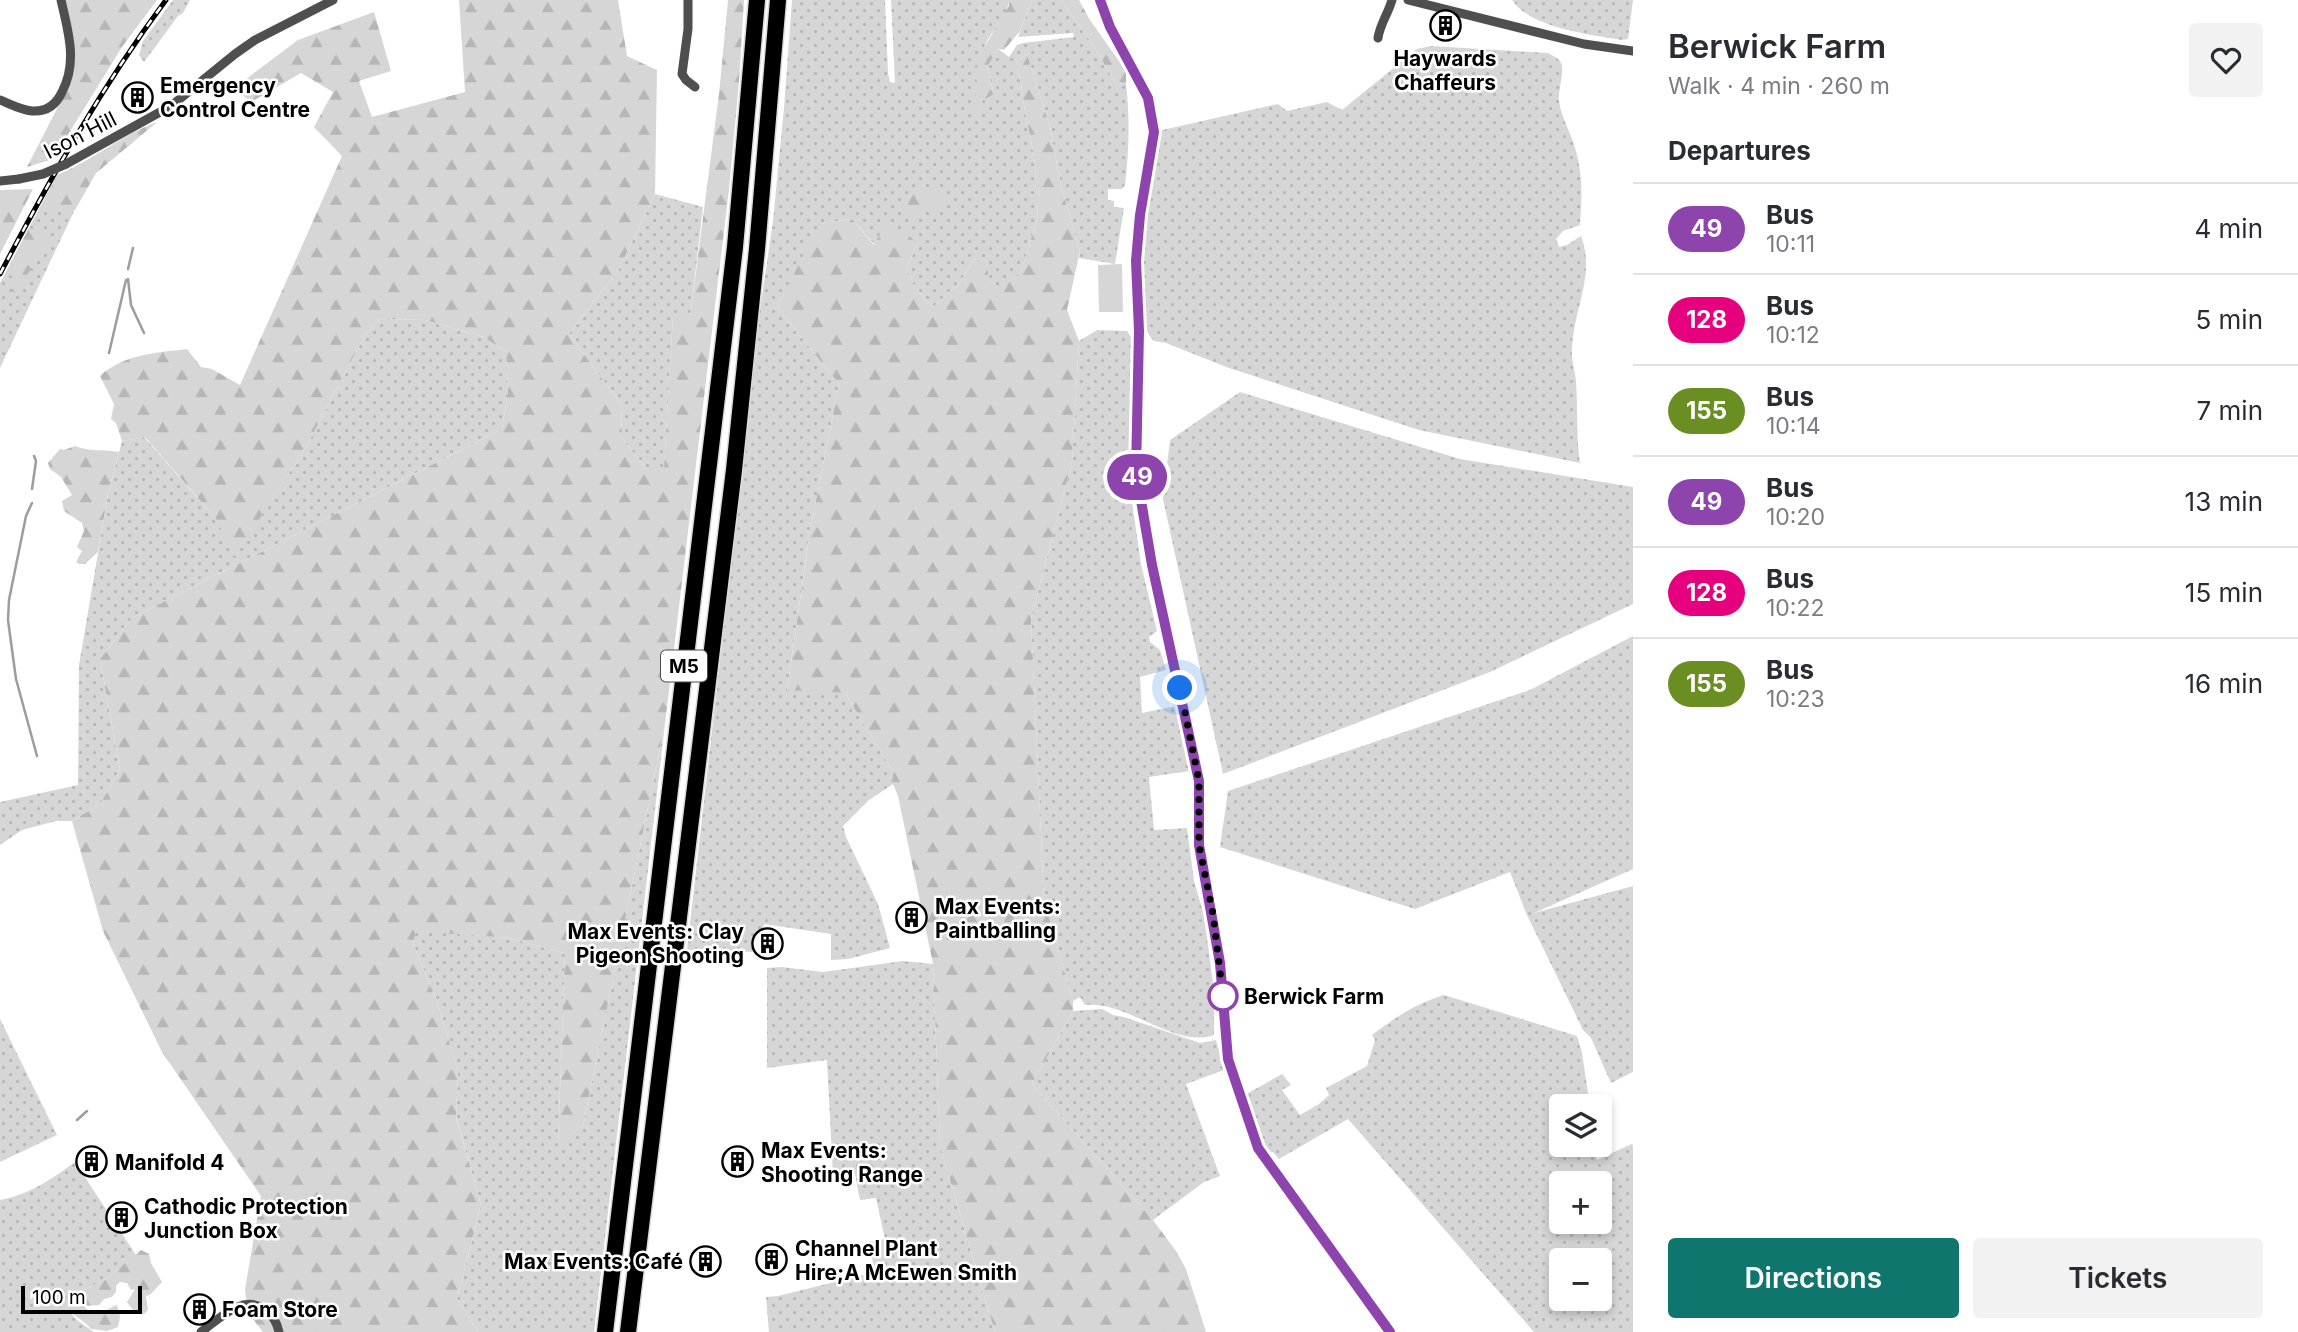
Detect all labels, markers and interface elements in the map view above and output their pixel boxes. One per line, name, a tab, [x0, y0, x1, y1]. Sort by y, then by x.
building icon: Haywards Chaffeurs	[1428, 9, 1462, 43]
button: heart	[2189, 23, 2263, 97]
text: Berwick Farm	[1668, 26, 1886, 66]
place label: Haywards Chaffeurs	[1393, 46, 1497, 95]
text: Walk · 4 min · 260 m	[1668, 72, 1890, 100]
place label: Emergency Control Centre	[160, 73, 310, 122]
building icon: Emergency Control Centre	[120, 80, 154, 114]
street label: Ison Hill	[39, 106, 121, 164]
text: Departures	[1668, 135, 1811, 166]
text: Bus	[1766, 199, 1814, 230]
text: 4 min	[2194, 213, 2263, 244]
text: 49	[1691, 214, 1722, 243]
text: 10:11	[1766, 230, 1815, 258]
text: Bus	[1766, 290, 1814, 321]
text: 5 min	[2195, 304, 2263, 335]
text: 128	[1686, 305, 1727, 334]
text: 10:12	[1766, 321, 1820, 349]
text: Bus	[1766, 381, 1814, 412]
text: 7 min	[2197, 395, 2263, 426]
text: 155	[1686, 396, 1727, 425]
text: 10:14	[1766, 412, 1821, 440]
line badge: 49	[1106, 454, 1168, 500]
text: 49	[1121, 462, 1153, 491]
text: Bus	[1766, 472, 1814, 503]
text: 13 min	[2185, 486, 2263, 517]
text: 49	[1691, 487, 1722, 516]
text: 10:20	[1766, 503, 1825, 531]
text: Bus	[1766, 563, 1814, 594]
text: 15 min	[2185, 577, 2263, 608]
text: 128	[1686, 578, 1727, 607]
text: 10:22	[1766, 594, 1825, 622]
road number: M5	[661, 650, 707, 681]
text: Bus	[1766, 654, 1814, 685]
text: 16 min	[2185, 668, 2263, 699]
text: 155	[1686, 669, 1727, 698]
your location	[1162, 670, 1197, 705]
text: 10:23	[1766, 685, 1825, 713]
place label: Max Events: Paintballing	[935, 894, 1061, 943]
building icon: Max Events: Paintballing	[895, 901, 929, 935]
place label: Max Events: Clay Pigeon Shooting	[568, 919, 744, 968]
building icon: Max Events: Clay Pigeon Shooting	[750, 926, 784, 960]
marker: Berwick Farm	[1208, 981, 1238, 1011]
place label: Berwick Farm	[1244, 984, 1384, 1009]
map controls	[1549, 1094, 1612, 1311]
button: layers	[1549, 1094, 1612, 1157]
place label: Max Events: Shooting Range	[761, 1138, 923, 1187]
building icon: Manifold 4	[75, 1145, 109, 1179]
building icon: Max Events: Shooting Range	[721, 1145, 755, 1179]
place label: Manifold 4	[115, 1150, 224, 1175]
button: +	[1549, 1171, 1612, 1234]
place label: Cathodic Protection Junction Box	[144, 1194, 348, 1243]
building icon: Cathodic Protection Junction Box	[104, 1201, 138, 1235]
place label: Channel Plant Hire;A McEwen Smith	[795, 1236, 1017, 1285]
button: Directions	[1668, 1238, 1959, 1318]
button: Tickets	[1973, 1238, 2263, 1318]
building icon: Channel Plant Hire;A McEwen Smith	[755, 1243, 789, 1277]
building icon: Max Events: Café	[689, 1244, 723, 1278]
button: −	[1549, 1248, 1612, 1311]
place label: Max Events: Café	[504, 1249, 683, 1274]
scale bar	[21, 1283, 142, 1315]
text: 100 m	[32, 1286, 86, 1309]
building icon: Foam Store	[182, 1292, 216, 1326]
place label: Foam Store	[222, 1297, 338, 1322]

